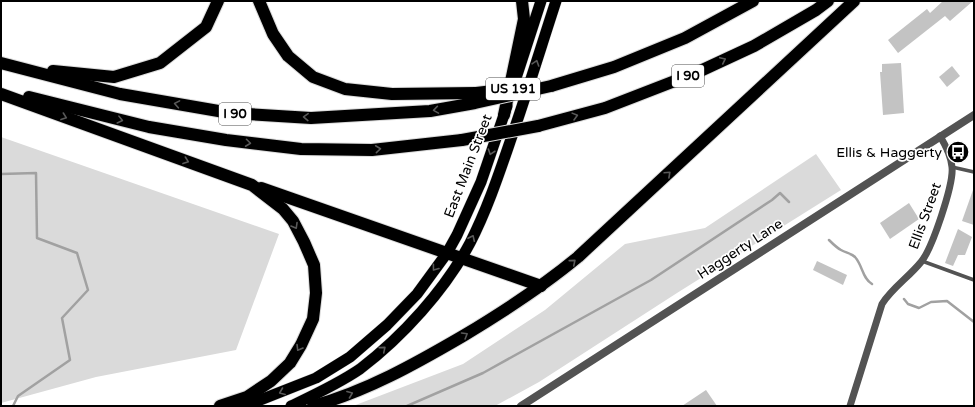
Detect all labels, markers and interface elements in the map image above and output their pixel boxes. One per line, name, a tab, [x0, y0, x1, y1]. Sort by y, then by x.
one-way arrow	[719, 57, 726, 65]
one-way arrow	[531, 60, 540, 67]
road number: I 90	[672, 65, 704, 87]
road number: US 191	[486, 78, 540, 100]
one-way arrow	[174, 100, 180, 109]
road number: I 90	[219, 103, 251, 125]
one-way arrow	[433, 105, 439, 114]
street label: East Main Street	[440, 111, 496, 220]
one-way arrow	[60, 112, 67, 120]
one-way arrow	[572, 112, 579, 121]
one-way arrow	[303, 113, 309, 122]
one-way arrow	[116, 115, 123, 124]
one-way arrow	[245, 138, 251, 147]
bus stop icon: Ellis & Haggerty	[945, 139, 971, 165]
place label: Ellis & Haggerty	[836, 144, 942, 161]
one-way arrow	[375, 145, 381, 154]
one-way arrow	[488, 148, 496, 155]
one-way arrow	[183, 156, 190, 165]
one-way arrow	[663, 171, 671, 178]
street label: Ellis Street	[905, 180, 945, 252]
street label: Haggerty Lane	[694, 215, 786, 283]
one-way arrow	[291, 222, 298, 229]
one-way arrow	[467, 234, 475, 242]
one-way arrow	[568, 259, 575, 266]
one-way arrow	[433, 264, 440, 271]
one-way arrow	[461, 332, 468, 339]
one-way arrow	[296, 344, 304, 351]
one-way arrow	[378, 347, 385, 354]
one-way arrow	[279, 387, 287, 395]
one-way arrow	[346, 390, 353, 398]

